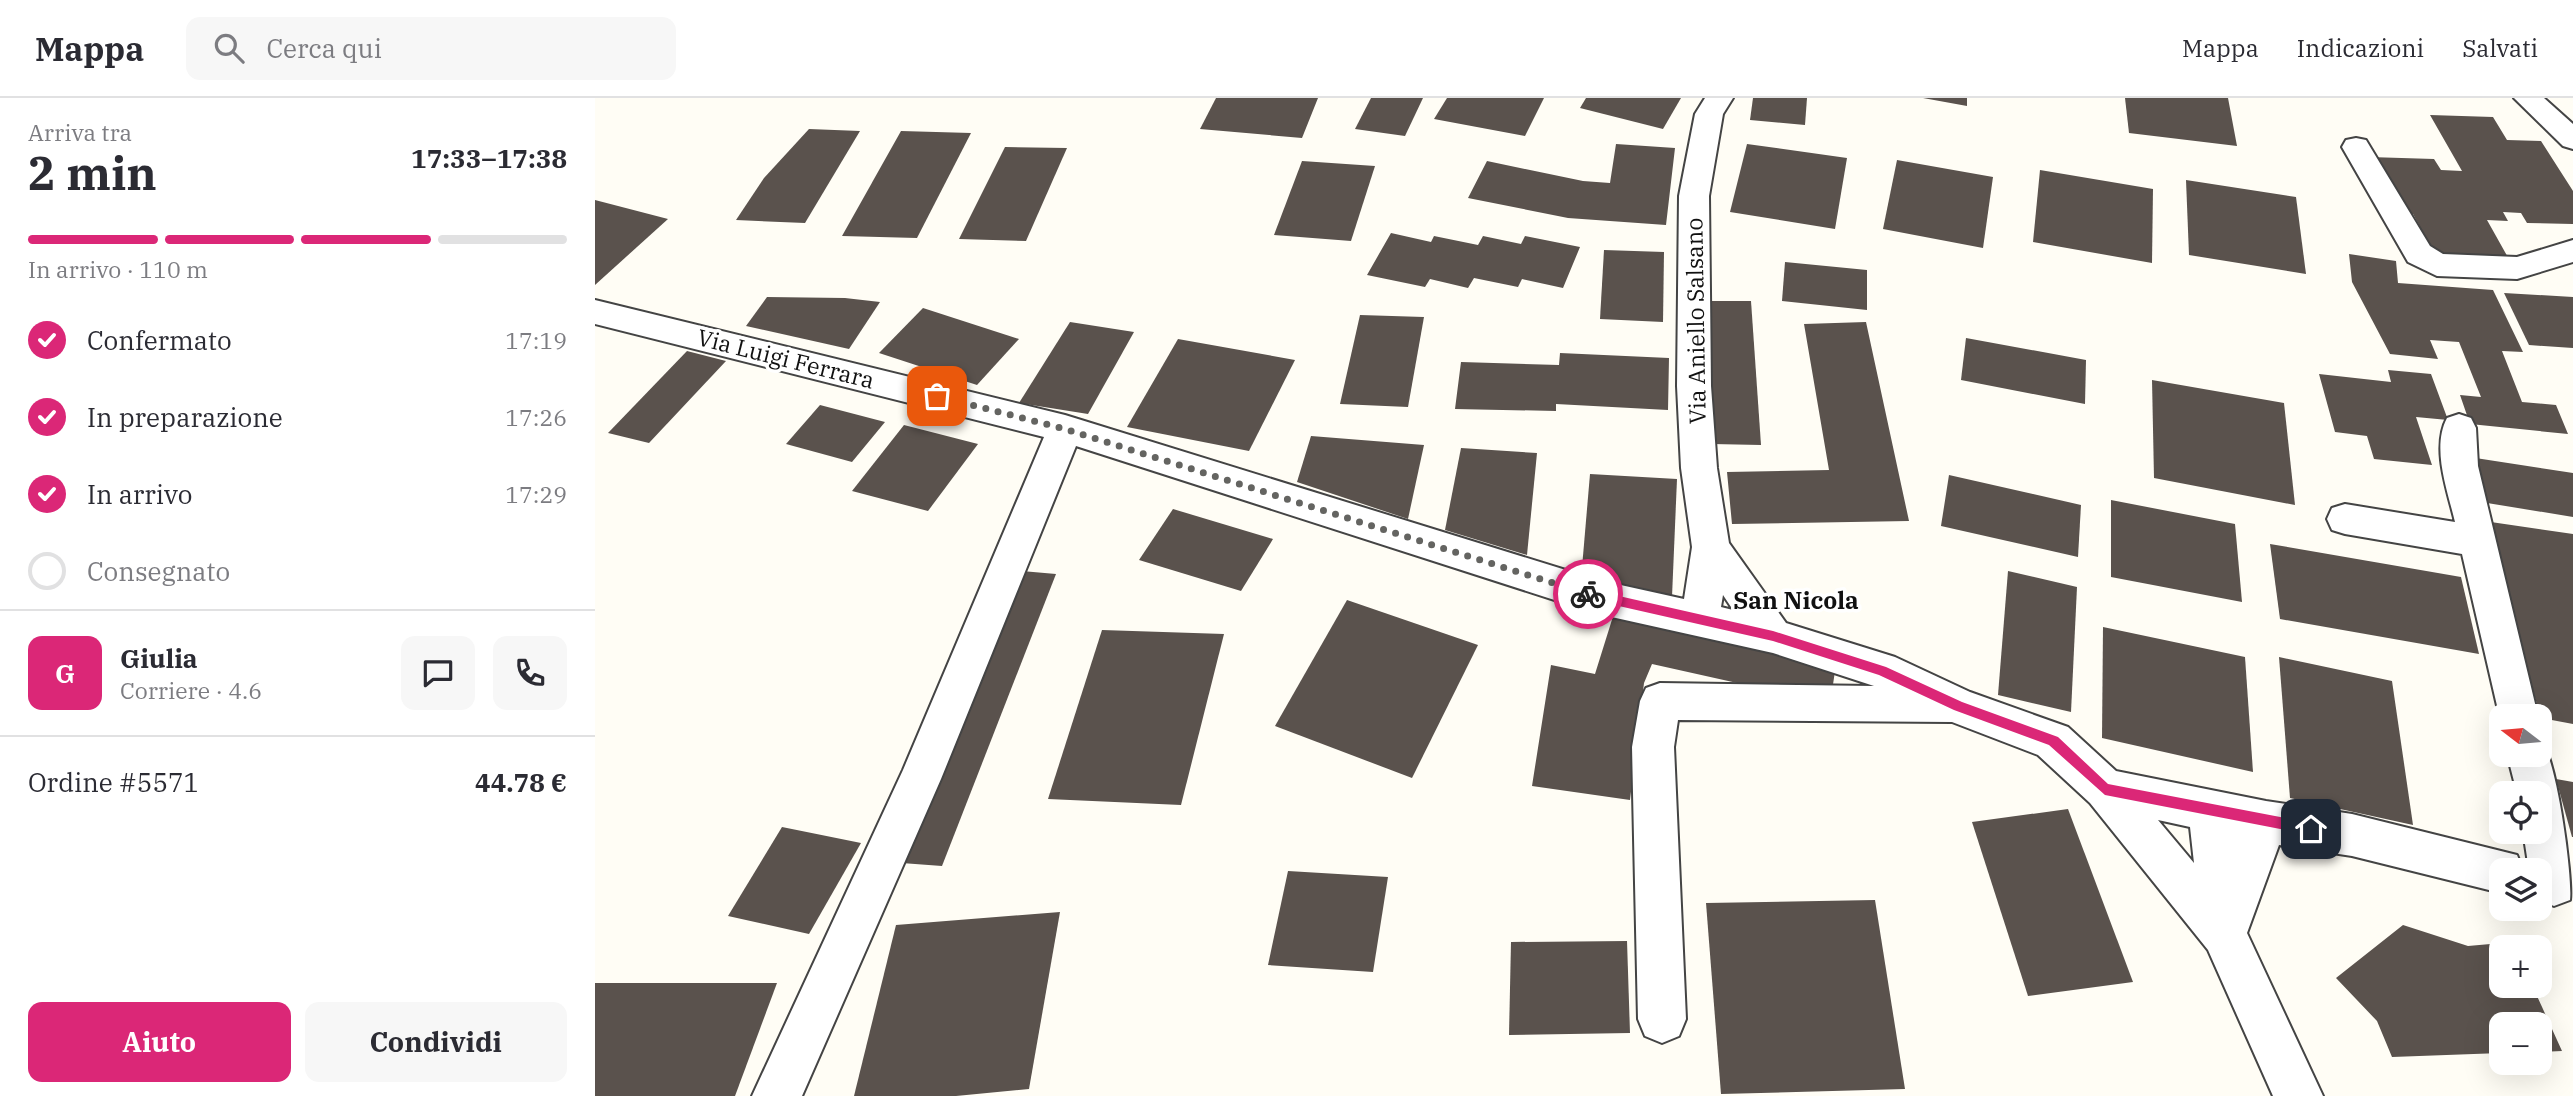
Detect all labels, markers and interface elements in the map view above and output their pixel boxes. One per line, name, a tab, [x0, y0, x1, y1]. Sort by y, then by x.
search box	[186, 17, 676, 80]
text: Mappa	[35, 27, 144, 70]
icon: search	[210, 29, 248, 67]
text: Cerca qui	[266, 31, 382, 65]
text: Mappa	[2182, 32, 2259, 64]
text: Indicazioni	[2297, 32, 2424, 64]
text: Salvati	[2462, 32, 2538, 64]
text: Arriva tra	[28, 117, 132, 147]
text: 17:33–17:38	[411, 141, 567, 175]
text: 2 min	[28, 143, 157, 203]
street label: Via Aniello Salsano	[1678, 217, 1712, 425]
text: In arrivo · 110 m	[28, 254, 208, 284]
icon: check	[28, 321, 66, 359]
street label: Via Luigi Ferrara	[694, 321, 878, 395]
text: Confermato	[87, 323, 232, 357]
text: 17:19	[505, 325, 567, 355]
pin	[907, 366, 967, 426]
icon: bag	[918, 377, 956, 415]
icon: check	[28, 398, 66, 436]
text: In preparazione	[87, 400, 283, 434]
text: 17:26	[505, 402, 567, 432]
icon: check	[28, 475, 66, 513]
text: In arrivo	[87, 477, 192, 511]
text: 17:29	[505, 479, 567, 509]
text: Consegnato	[87, 554, 230, 588]
courier	[1553, 559, 1623, 629]
icon: bike	[1569, 575, 1607, 613]
district label: San Nicola	[1733, 584, 1859, 616]
button: chat	[401, 636, 475, 710]
button: phone	[493, 636, 567, 710]
text: Giulia	[120, 641, 198, 675]
text: G	[55, 656, 75, 690]
text: Corriere · 4.6	[120, 675, 262, 705]
north arrow	[2489, 704, 2551, 766]
map controls	[2489, 704, 2552, 1075]
text: Ordine #5571	[28, 765, 199, 799]
text: 44.78 €	[475, 765, 567, 799]
button: locate	[2489, 781, 2552, 844]
pin	[2281, 799, 2341, 859]
icon: home	[2292, 810, 2330, 848]
button: layers	[2489, 858, 2552, 921]
button: +	[2489, 935, 2552, 998]
button: Aiuto	[28, 1002, 291, 1082]
button: Condividi	[305, 1002, 567, 1082]
button: −	[2489, 1012, 2552, 1075]

